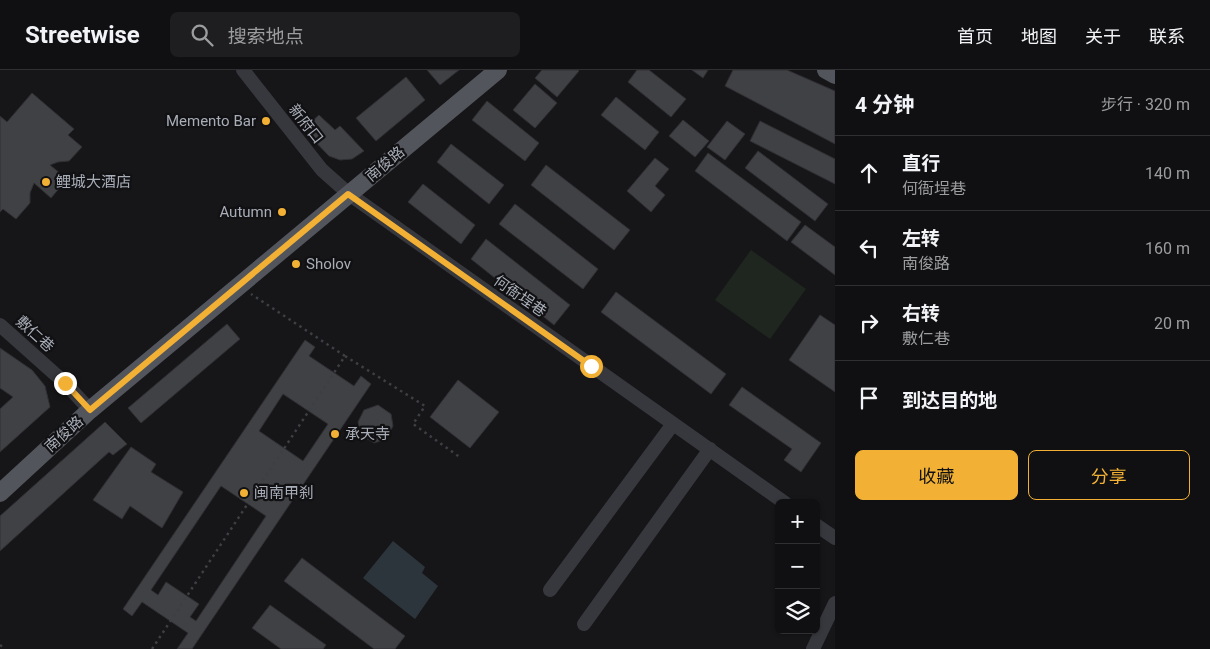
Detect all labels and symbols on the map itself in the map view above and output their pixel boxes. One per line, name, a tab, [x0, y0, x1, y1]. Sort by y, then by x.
street label: 新府口	[285, 101, 327, 147]
place label: Memento Bar	[166, 112, 256, 130]
marker: Memento Bar	[260, 115, 272, 127]
street label: 南俊路	[362, 143, 408, 185]
place label: 鲤城大酒店	[56, 173, 131, 191]
marker: 鲤城大酒店	[40, 176, 52, 188]
place label: Autumn	[219, 203, 272, 221]
marker: Autumn	[276, 206, 288, 218]
place label: Sholov	[306, 255, 351, 273]
marker: Sholov	[290, 258, 302, 270]
street label: 何衙埕巷	[490, 271, 550, 321]
street label: 敷仁巷	[12, 312, 58, 356]
route start	[580, 355, 603, 378]
route end	[54, 372, 77, 395]
street label: 南俊路	[41, 412, 87, 456]
place label: 承天寺	[345, 425, 390, 443]
marker: 承天寺	[329, 428, 341, 440]
place label: 闽南甲刹	[254, 484, 314, 502]
marker: 闽南甲刹	[238, 487, 250, 499]

